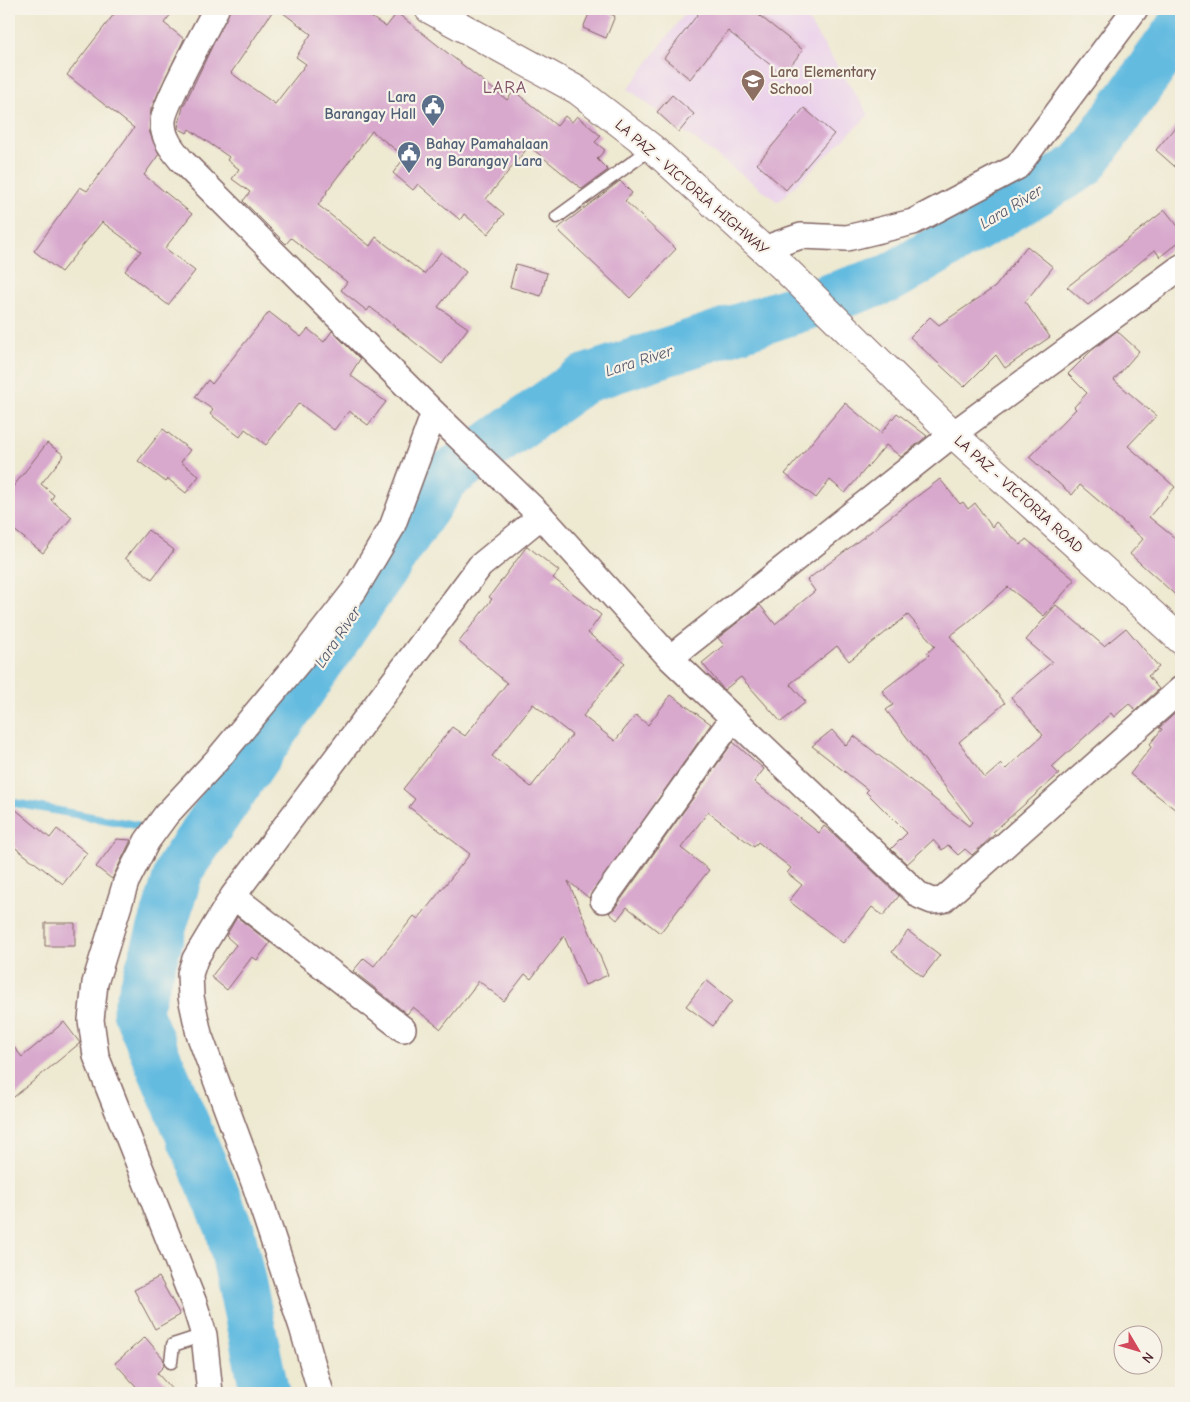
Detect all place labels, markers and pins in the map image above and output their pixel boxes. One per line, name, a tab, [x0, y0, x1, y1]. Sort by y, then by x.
place label: Lara Elementary School	[770, 63, 876, 98]
school or university icon: Lara Elementary School	[740, 68, 766, 102]
place label: Lara Barangay Hall	[324, 88, 416, 123]
public building icon: Lara Barangay Hall	[420, 93, 446, 127]
place label: Bahay Pamahalaan ng Barangay Lara	[426, 135, 548, 170]
public building icon: Bahay Pamahalaan ng Barangay Lara	[396, 140, 422, 174]

